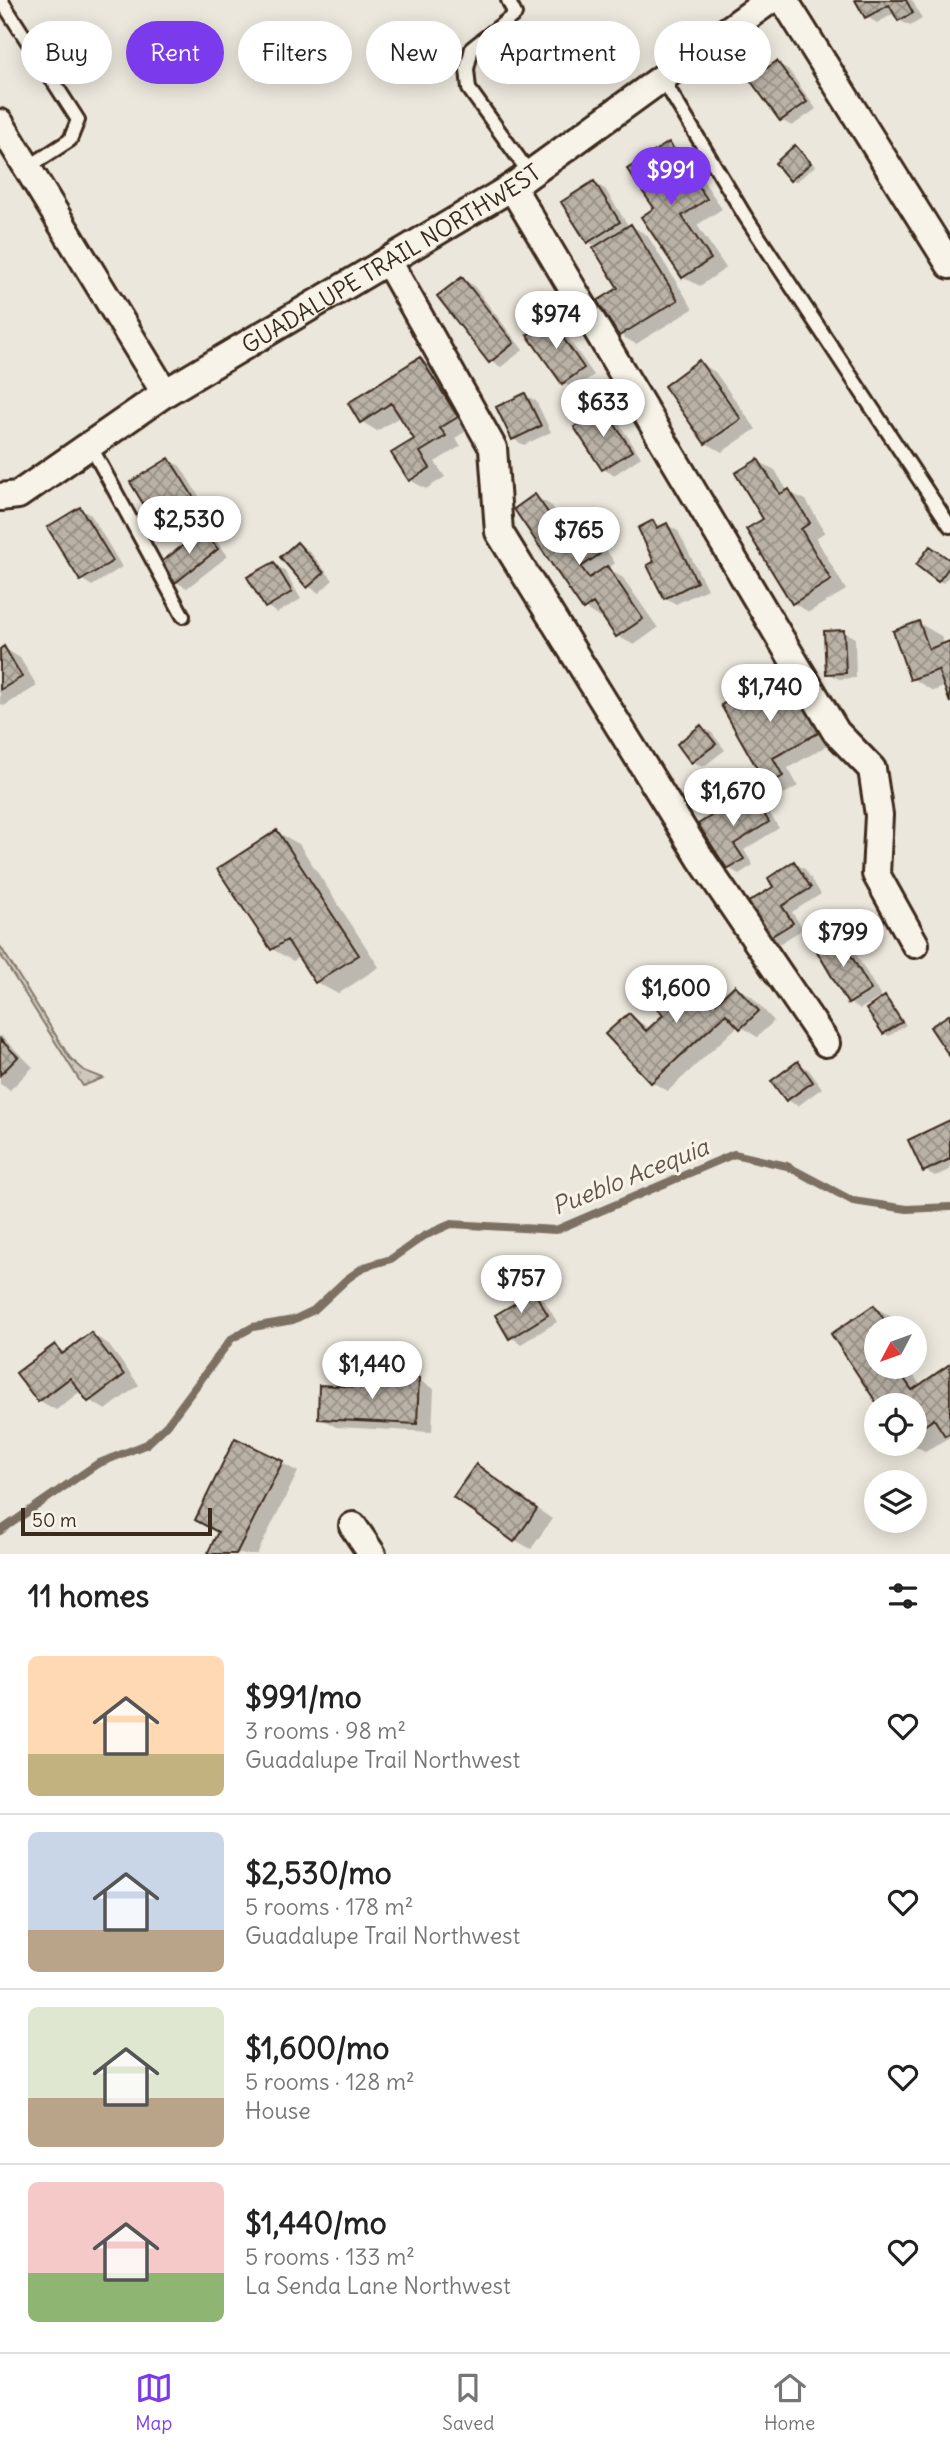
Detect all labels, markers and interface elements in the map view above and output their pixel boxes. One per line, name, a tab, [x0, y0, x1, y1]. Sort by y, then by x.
chip: Buy	[21, 21, 112, 84]
chip: Rent	[126, 21, 224, 84]
chip: Filters	[238, 21, 352, 84]
chip: New	[366, 21, 462, 84]
chip: Apartment	[476, 21, 640, 84]
chip: House	[654, 21, 771, 84]
pin: $991	[630, 148, 712, 207]
text: $991	[647, 155, 695, 184]
street label: GUADALUPE TRAIL NORTHWEST	[236, 157, 546, 359]
pin: $974	[515, 292, 597, 351]
text: $974	[531, 299, 581, 328]
pin: $633	[562, 380, 644, 439]
text: $633	[577, 387, 629, 416]
pin: $2,530	[132, 496, 246, 556]
text: $2,530	[153, 504, 225, 533]
pin: $765	[538, 508, 620, 567]
text: $765	[554, 515, 604, 544]
pin: $1,740	[713, 664, 827, 724]
text: $1,740	[737, 672, 803, 701]
pin: $1,670	[676, 768, 790, 828]
text: $1,670	[700, 776, 766, 805]
pin: $799	[802, 909, 884, 969]
text: $799	[818, 917, 868, 946]
pin: $1,600	[619, 965, 733, 1025]
text: $1,600	[641, 973, 711, 1002]
water label: Pueblo Acequia	[548, 1131, 714, 1221]
pin: $757	[480, 1256, 562, 1315]
text: $757	[497, 1263, 545, 1292]
north arrow	[864, 1316, 928, 1379]
map controls	[864, 1316, 927, 1533]
pin: $1,440	[315, 1342, 429, 1401]
text: $1,440	[338, 1349, 406, 1378]
button: locate	[864, 1393, 927, 1456]
button: layers	[864, 1470, 927, 1533]
scale bar	[21, 1505, 212, 1537]
text: 50 m	[32, 1508, 77, 1532]
text: 11 homes	[28, 1577, 149, 1615]
icon: filters	[884, 1577, 922, 1615]
text: $991/mo	[245, 1678, 362, 1716]
icon: home	[84, 1684, 168, 1768]
icon: heart	[884, 1707, 922, 1745]
text: 3 rooms · 98 m²	[245, 1716, 406, 1745]
text: Guadalupe Trail Northwest	[245, 1745, 520, 1774]
text: $2,530/mo	[245, 1854, 392, 1892]
icon: home	[84, 1860, 168, 1944]
icon: heart	[884, 1883, 922, 1921]
text: 5 rooms · 178 m²	[245, 1892, 413, 1921]
text: Guadalupe Trail Northwest	[245, 1921, 520, 1950]
text: $1,600/mo	[245, 2029, 389, 2067]
icon: home	[84, 2035, 168, 2119]
icon: heart	[884, 2058, 922, 2096]
text: 5 rooms · 128 m²	[245, 2067, 415, 2096]
text: House	[245, 2096, 311, 2125]
text: $1,440/mo	[245, 2204, 387, 2242]
icon: home	[84, 2210, 168, 2294]
icon: heart	[884, 2233, 922, 2271]
text: 5 rooms · 133 m²	[245, 2242, 415, 2271]
text: La Senda Lane Northwest	[245, 2271, 511, 2300]
tab: Map	[135, 2369, 173, 2435]
tab: Saved	[442, 2369, 494, 2435]
tab: Home	[764, 2369, 815, 2435]

